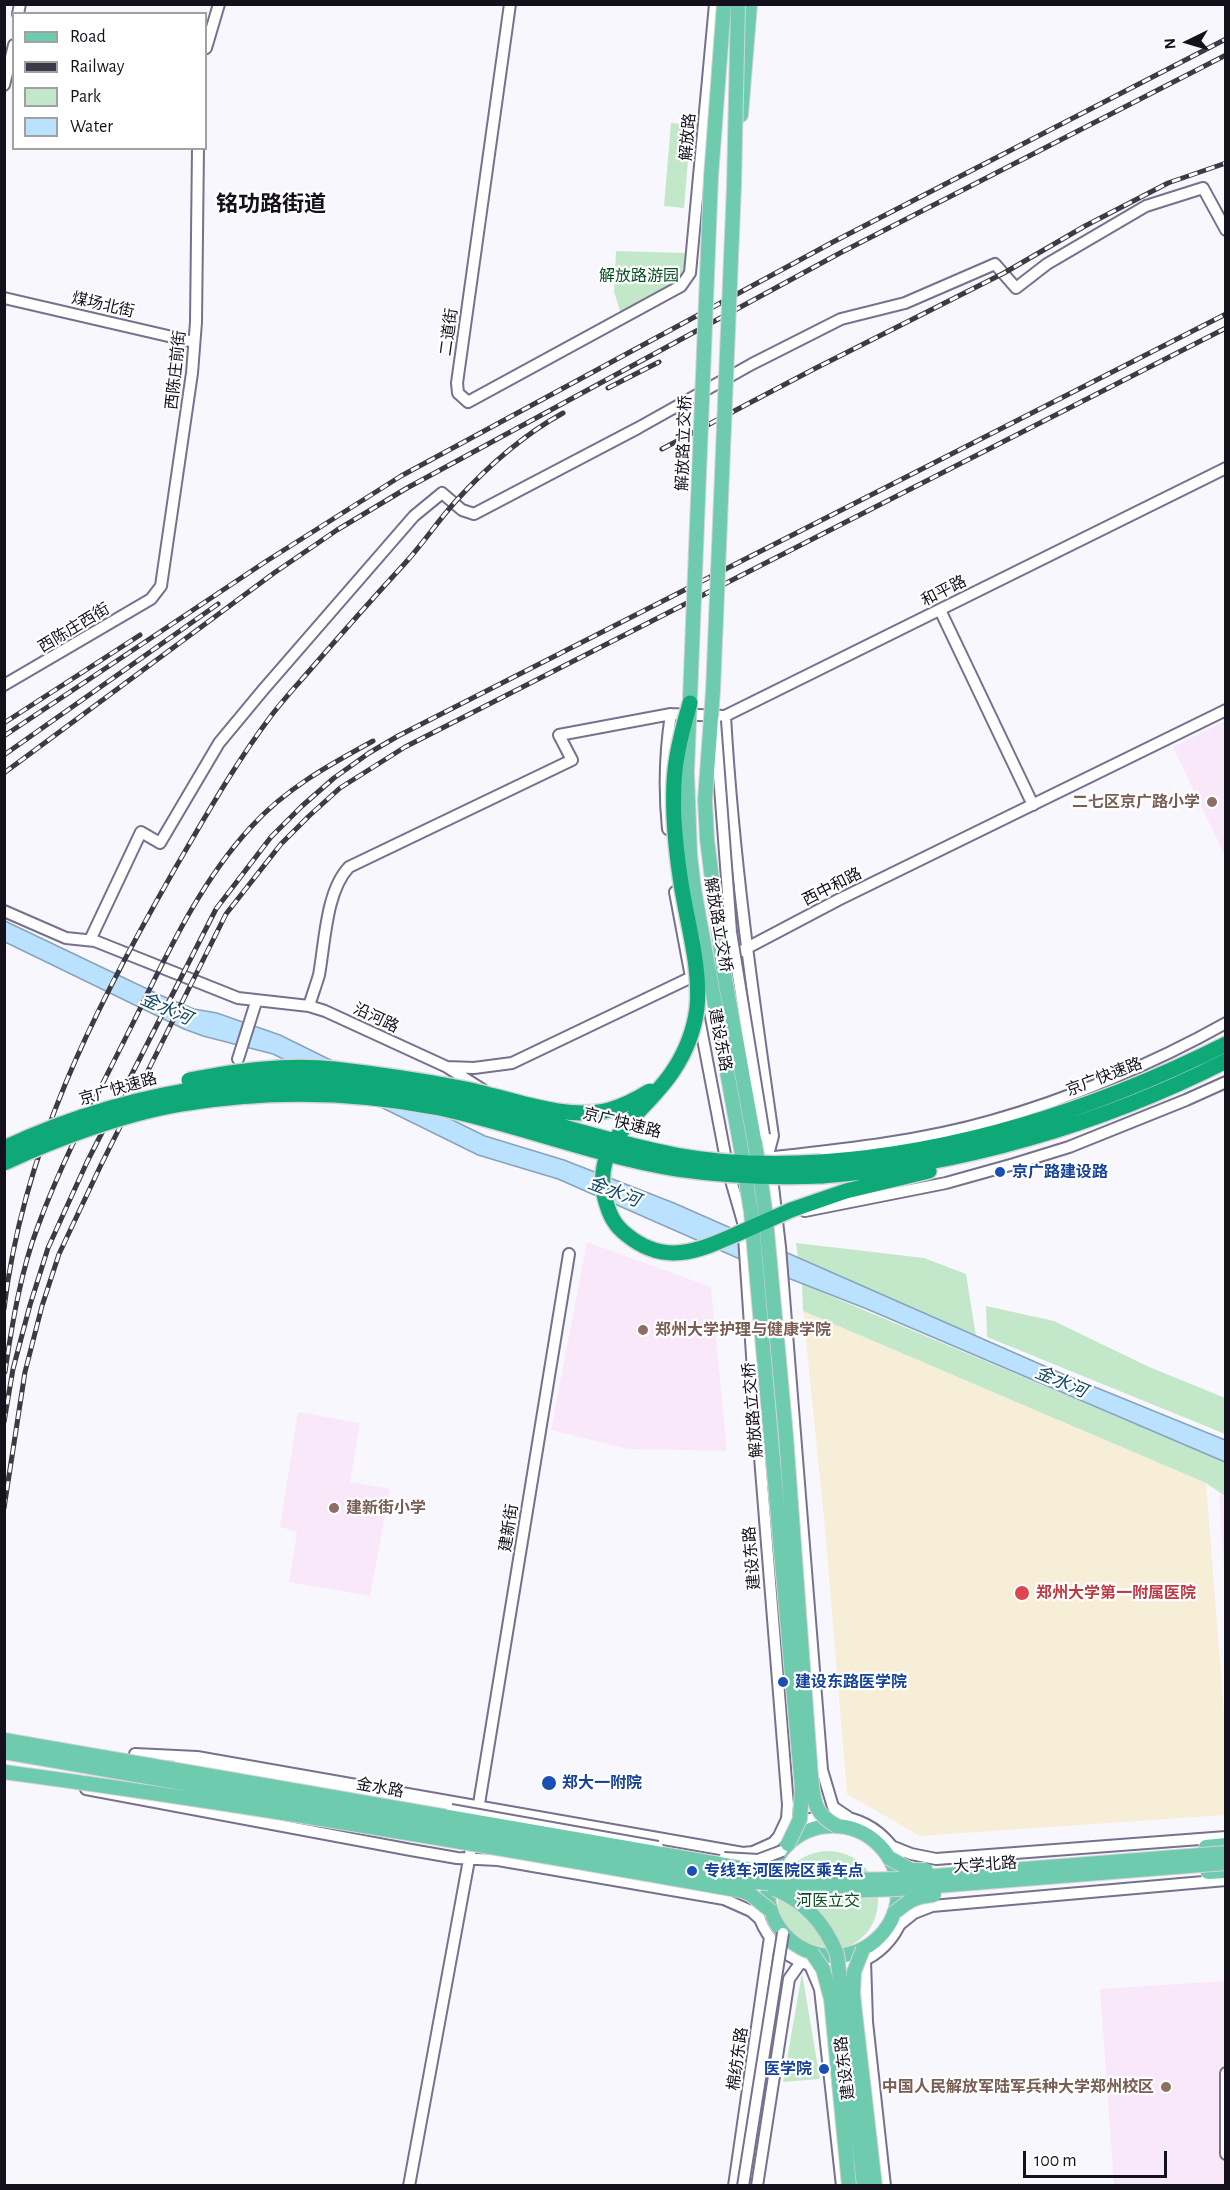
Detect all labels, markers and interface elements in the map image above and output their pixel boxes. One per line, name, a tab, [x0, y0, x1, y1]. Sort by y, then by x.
legend	[12, 12, 207, 150]
north arrow	[1158, 12, 1218, 72]
text: Road	[70, 28, 106, 46]
text: N	[1162, 37, 1179, 50]
text: Railway	[70, 58, 124, 76]
text: Park	[70, 88, 101, 106]
street label: 解放路	[676, 112, 700, 162]
text: Water	[70, 118, 113, 136]
district label: 铭功路街道	[216, 191, 326, 217]
park label: 解放路游园	[599, 266, 679, 286]
street label: 煤场北街	[70, 288, 136, 322]
street label: 二道街	[436, 307, 462, 357]
street label: 西陈庄前街	[162, 329, 190, 411]
street label: 解放路立交桥	[673, 395, 695, 491]
street label: 和平路	[918, 572, 970, 610]
street label: 西陈庄西街	[35, 599, 113, 657]
place label: 二七区京广路小学	[1072, 792, 1200, 812]
marker: 二七区京广路小学	[1205, 795, 1219, 809]
street label: 西中和路	[799, 864, 865, 910]
street label: 解放路立交桥	[700, 876, 736, 974]
water label: 金水河	[137, 988, 195, 1030]
street label: 沿河路	[350, 999, 402, 1037]
street label: 建设东路	[704, 1007, 736, 1073]
street label: 京广快速路	[1063, 1054, 1145, 1100]
street label: 京广快速路	[77, 1069, 159, 1109]
street label: 京广快速路	[581, 1104, 663, 1142]
place label: 京广路建设路	[1012, 1162, 1108, 1182]
marker: 京广路建设路	[993, 1165, 1007, 1179]
water label: 金水河	[585, 1172, 643, 1212]
place label: 郑州大学护理与健康学院	[655, 1320, 831, 1340]
marker: 郑州大学护理与健康学院	[636, 1323, 650, 1337]
street label: 解放路立交桥	[739, 1361, 767, 1459]
water label: 金水河	[1032, 1362, 1090, 1402]
place label: 建新街小学	[346, 1498, 426, 1518]
marker: 建新街小学	[327, 1501, 341, 1515]
street label: 建新街	[496, 1503, 522, 1553]
street label: 建设东路	[740, 1525, 764, 1591]
place label: 郑州大学第一附属医院	[1036, 1583, 1196, 1603]
marker: 郑州大学第一附属医院	[1013, 1584, 1031, 1602]
place label: 建设东路医学院	[795, 1672, 907, 1692]
marker: 建设东路医学院	[776, 1675, 790, 1689]
place label: 郑大一附院	[562, 1773, 642, 1793]
street label: 金水路	[355, 1774, 405, 1802]
marker: 郑大一附院	[540, 1774, 558, 1792]
street label: 大学北路	[952, 1853, 1018, 1877]
place label: 专线车河医院区乘车点	[704, 1861, 864, 1881]
marker: 专线车河医院区乘车点	[685, 1864, 699, 1878]
park label: 河医立交	[796, 1891, 860, 1911]
street label: 棉纺东路	[724, 2026, 752, 2092]
street label: 建设东路	[832, 2035, 858, 2101]
place label: 医学院	[764, 2059, 812, 2079]
marker: 医学院	[817, 2062, 831, 2076]
place label: 中国人民解放军陆军兵种大学郑州校区	[882, 2077, 1154, 2097]
marker: 中国人民解放军陆军兵种大学郑州校区	[1159, 2080, 1173, 2094]
scale bar	[1026, 2139, 1170, 2177]
text: 100 m	[1034, 2152, 1077, 2170]

